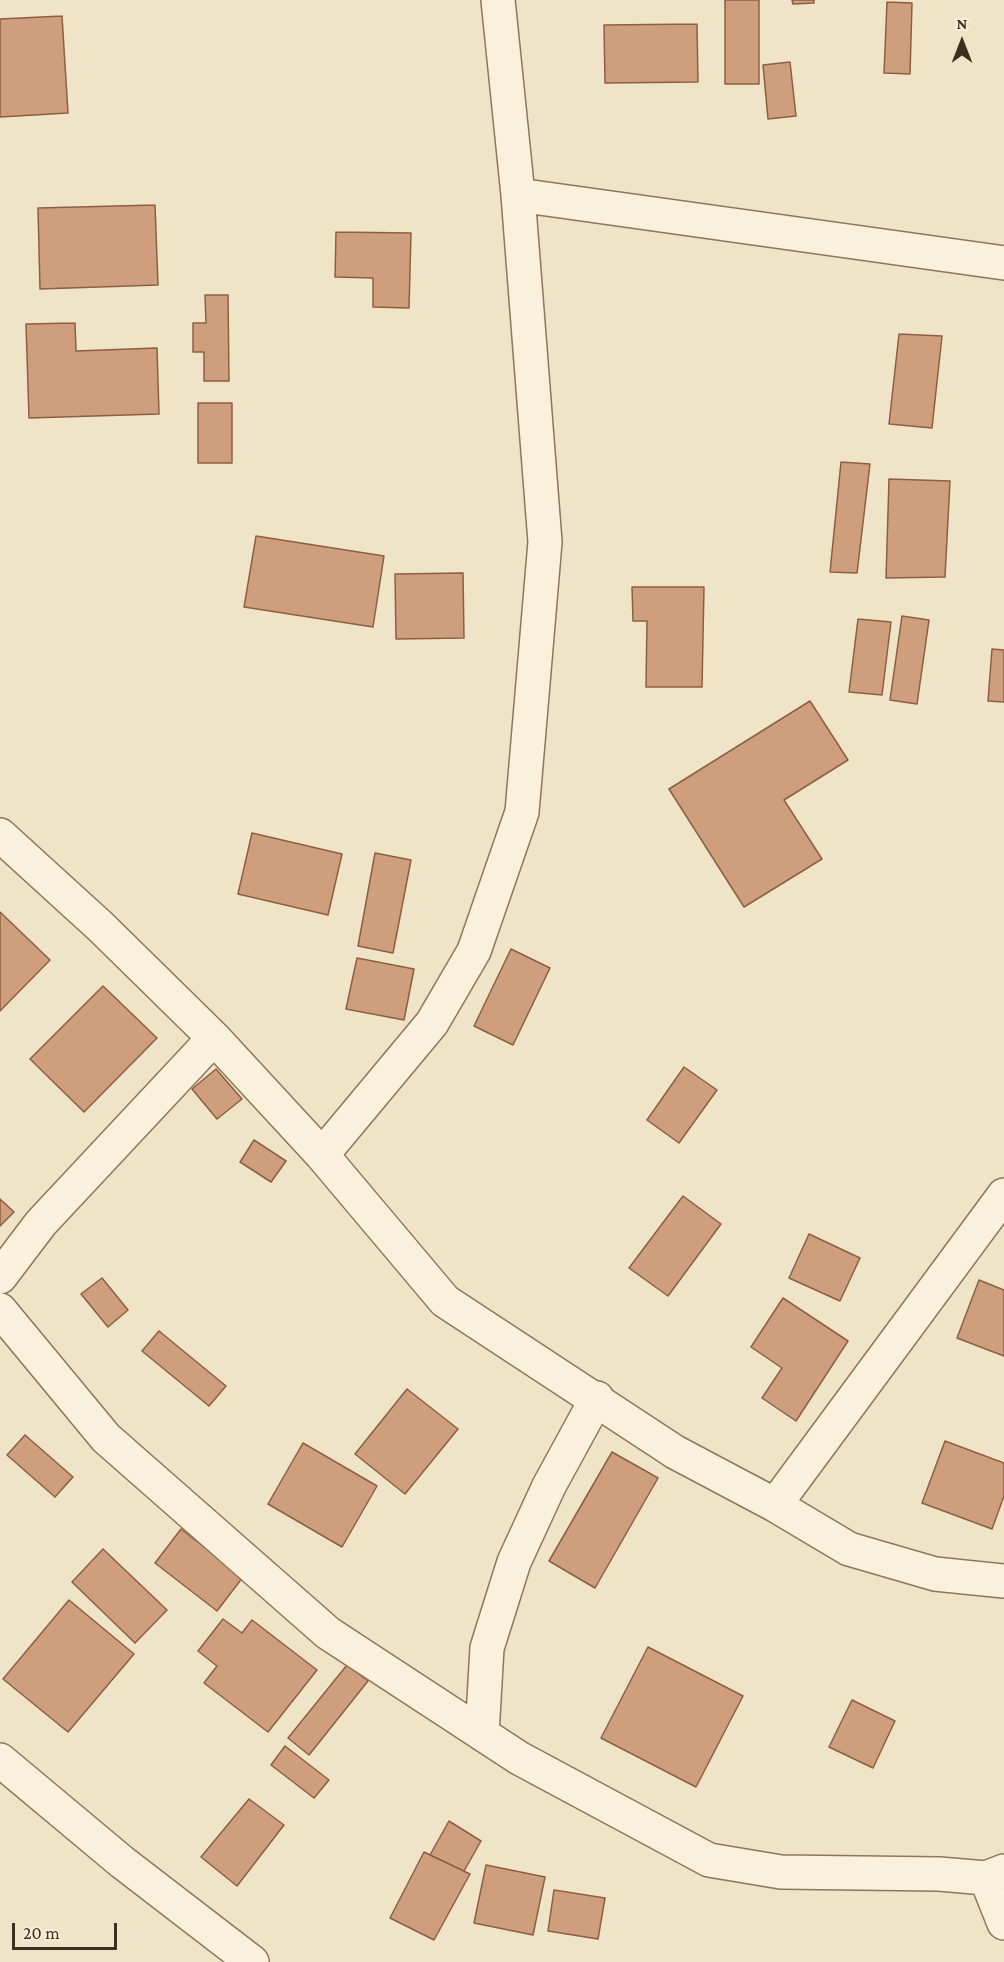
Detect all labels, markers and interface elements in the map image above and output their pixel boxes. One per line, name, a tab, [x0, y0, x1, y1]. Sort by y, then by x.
north arrow	[932, 12, 992, 72]
text: N	[957, 15, 967, 32]
scale bar	[15, 1911, 120, 1949]
text: 20 m	[23, 1923, 60, 1943]

